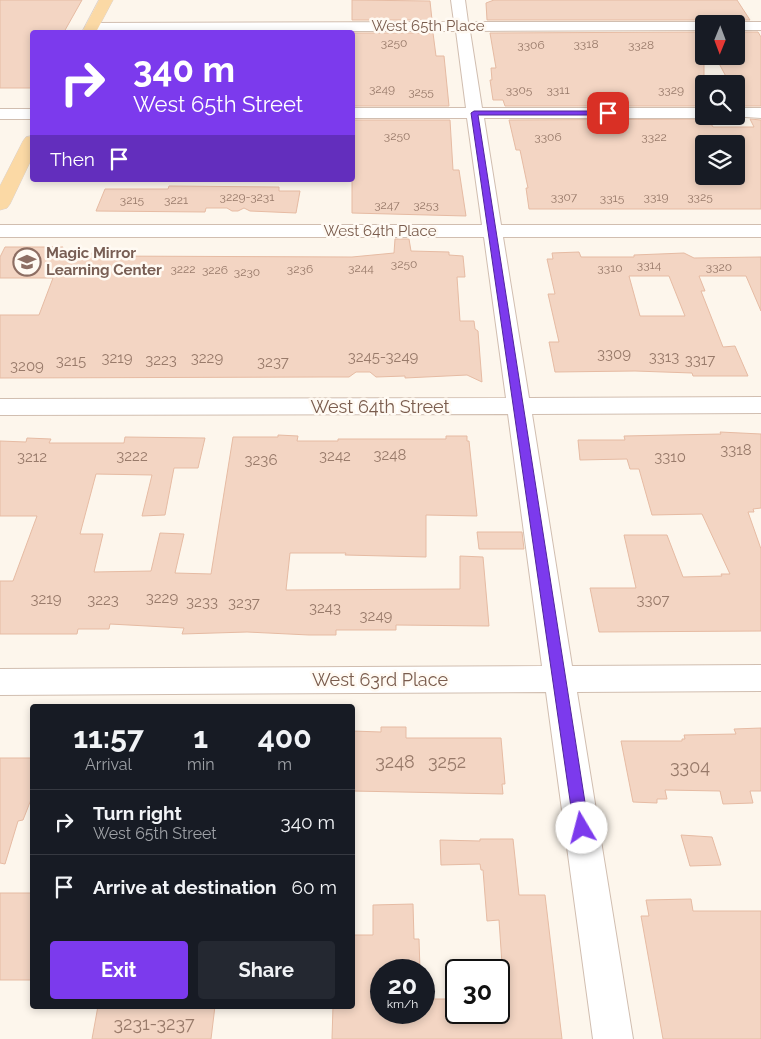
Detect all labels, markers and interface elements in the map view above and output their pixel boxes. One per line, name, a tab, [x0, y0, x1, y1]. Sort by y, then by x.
north arrow	[695, 15, 745, 65]
map controls	[695, 15, 745, 185]
street label: West 65th Place	[372, 17, 485, 35]
house number: 3250	[381, 36, 407, 50]
house number: 3318	[573, 37, 599, 51]
house number: 3306	[517, 38, 545, 52]
house number: 3328	[628, 38, 654, 52]
text: 340 m	[133, 49, 235, 90]
icon: right	[50, 50, 115, 115]
button: search	[695, 75, 745, 125]
house number: 3249	[369, 82, 395, 96]
house number: 3305	[506, 83, 533, 97]
house number: 3311	[546, 83, 570, 97]
house number: 3329	[658, 83, 684, 97]
house number: 3255	[408, 85, 434, 99]
text: West 65th Street	[133, 91, 303, 117]
pin	[587, 92, 629, 134]
icon: arrive	[594, 99, 622, 127]
house number: 3250	[384, 129, 410, 143]
house number: 3306	[534, 130, 562, 144]
house number: 3322	[641, 130, 667, 144]
button: layers	[695, 135, 745, 185]
icon: arrive	[105, 145, 133, 173]
text: Then	[50, 148, 95, 170]
house number: 3229-3231	[220, 190, 274, 204]
house number: 3307	[551, 190, 578, 204]
house number: 3319	[644, 190, 668, 204]
house number: 3325	[687, 190, 713, 204]
house number: 3315	[600, 191, 625, 205]
house number: 3215	[120, 193, 145, 207]
house number: 3221	[164, 193, 188, 207]
house number: 3247	[374, 198, 400, 212]
house number: 3253	[413, 198, 439, 212]
street label: West 64th Place	[324, 222, 437, 240]
place label: Magic Mirror Learning Center	[46, 244, 162, 279]
school or university icon: Magic Mirror Learning Center	[12, 247, 42, 277]
house number: 3250	[391, 257, 417, 271]
house number: 3314	[637, 258, 662, 272]
house number: 3320	[706, 260, 732, 274]
house number: 3244	[348, 261, 374, 275]
house number: 3310	[597, 261, 623, 275]
house number: 3222	[170, 262, 196, 276]
house number: 3236	[287, 262, 313, 276]
house number: 3226	[202, 263, 228, 277]
house number: 3230	[234, 265, 260, 279]
house number: 3309	[597, 345, 631, 363]
house number: 3245-3249	[348, 348, 419, 366]
house number: 3313	[649, 348, 679, 366]
house number: 3219	[101, 349, 133, 367]
house number: 3229	[191, 349, 223, 367]
house number: 3223	[145, 351, 177, 369]
house number: 3317	[685, 351, 715, 369]
house number: 3215	[56, 352, 86, 370]
house number: 3237	[257, 353, 289, 371]
house number: 3209	[10, 357, 44, 375]
street label: West 64th Street	[310, 396, 450, 417]
house number: 3318	[720, 441, 752, 459]
house number: 3248	[374, 446, 407, 464]
house number: 3222	[116, 447, 148, 465]
house number: 3242	[319, 447, 351, 465]
house number: 3212	[17, 448, 47, 466]
house number: 3310	[654, 448, 686, 466]
house number: 3236	[245, 451, 277, 469]
house number: 3229	[146, 589, 178, 607]
house number: 3219	[30, 590, 62, 608]
house number: 3223	[87, 591, 119, 609]
house number: 3307	[636, 591, 670, 609]
house number: 3233	[186, 593, 218, 611]
house number: 3237	[228, 594, 260, 612]
house number: 3243	[309, 599, 341, 617]
house number: 3249	[360, 607, 393, 625]
street label: West 63rd Place	[312, 669, 448, 690]
text: 11:57	[73, 720, 144, 755]
text: 1	[193, 720, 208, 755]
text: 400	[258, 720, 312, 755]
house number: 3248	[375, 751, 415, 772]
house number: 3252	[428, 751, 466, 772]
text: Arrival	[85, 755, 132, 774]
text: min	[187, 755, 215, 774]
text: m	[277, 755, 292, 774]
house number: 3304	[670, 756, 710, 777]
position arrow	[555, 801, 607, 853]
text: Turn right	[93, 802, 182, 824]
icon: right	[50, 808, 78, 836]
text: 340 m	[281, 811, 335, 833]
text: West 65th Street	[93, 824, 217, 843]
icon: arrive	[50, 873, 78, 901]
text: Arrive at destination	[93, 876, 277, 898]
text: 60 m	[292, 876, 337, 898]
button: Exit	[50, 941, 188, 999]
button: Share	[198, 941, 335, 999]
speed limit sign: 30	[445, 959, 510, 1024]
text: 20	[388, 970, 417, 1000]
text: km/h	[387, 997, 418, 1011]
house number: 3231-3237	[113, 1013, 195, 1034]

